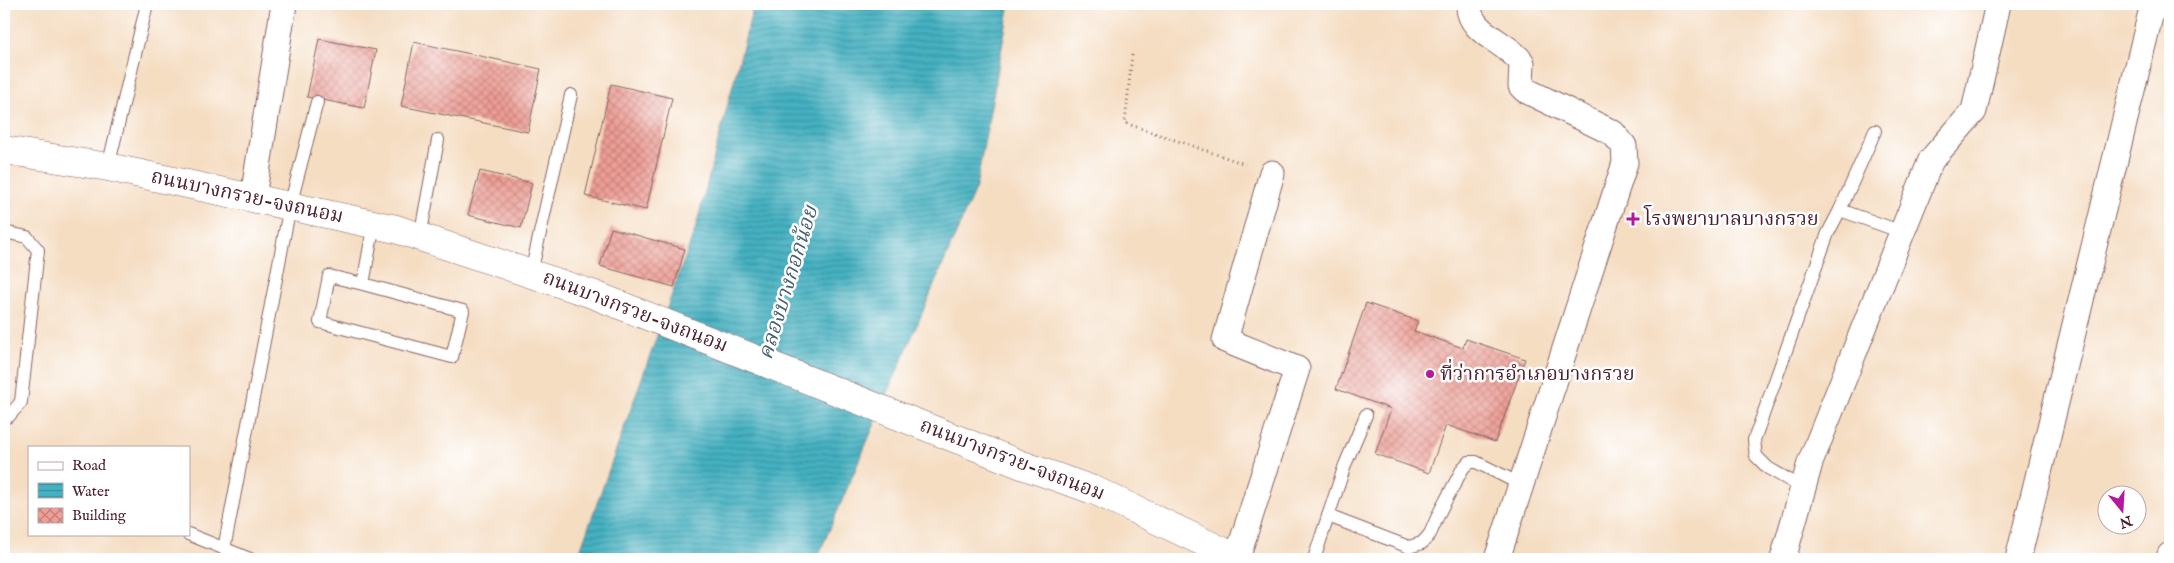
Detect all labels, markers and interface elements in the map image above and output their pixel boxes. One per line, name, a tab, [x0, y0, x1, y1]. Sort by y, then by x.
street label: ถนนบางกรวย-จงถนอม	[148, 164, 346, 230]
water label: คลองบางกอกน้อย	[753, 202, 826, 363]
place label: โรงพยาบาลบางกรวย	[1643, 204, 1819, 232]
marker: โรงพยาบาลบางกรวย	[1626, 212, 1640, 226]
street label: ถนนบางกรวย-จงถนอม	[539, 265, 731, 359]
place label: ที่ว่าการอำเภอบางกรวย	[1440, 358, 1635, 387]
marker: ที่ว่าการอำเภอบางกรวย	[1424, 368, 1436, 380]
street label: ถนนบางกรวย-จงถนอม	[916, 413, 1108, 507]
legend	[28, 446, 190, 536]
text: Road	[72, 456, 107, 475]
text: Water	[72, 482, 110, 501]
north arrow	[2096, 486, 2146, 536]
text: Building	[72, 506, 127, 525]
text: N	[2117, 511, 2135, 532]

